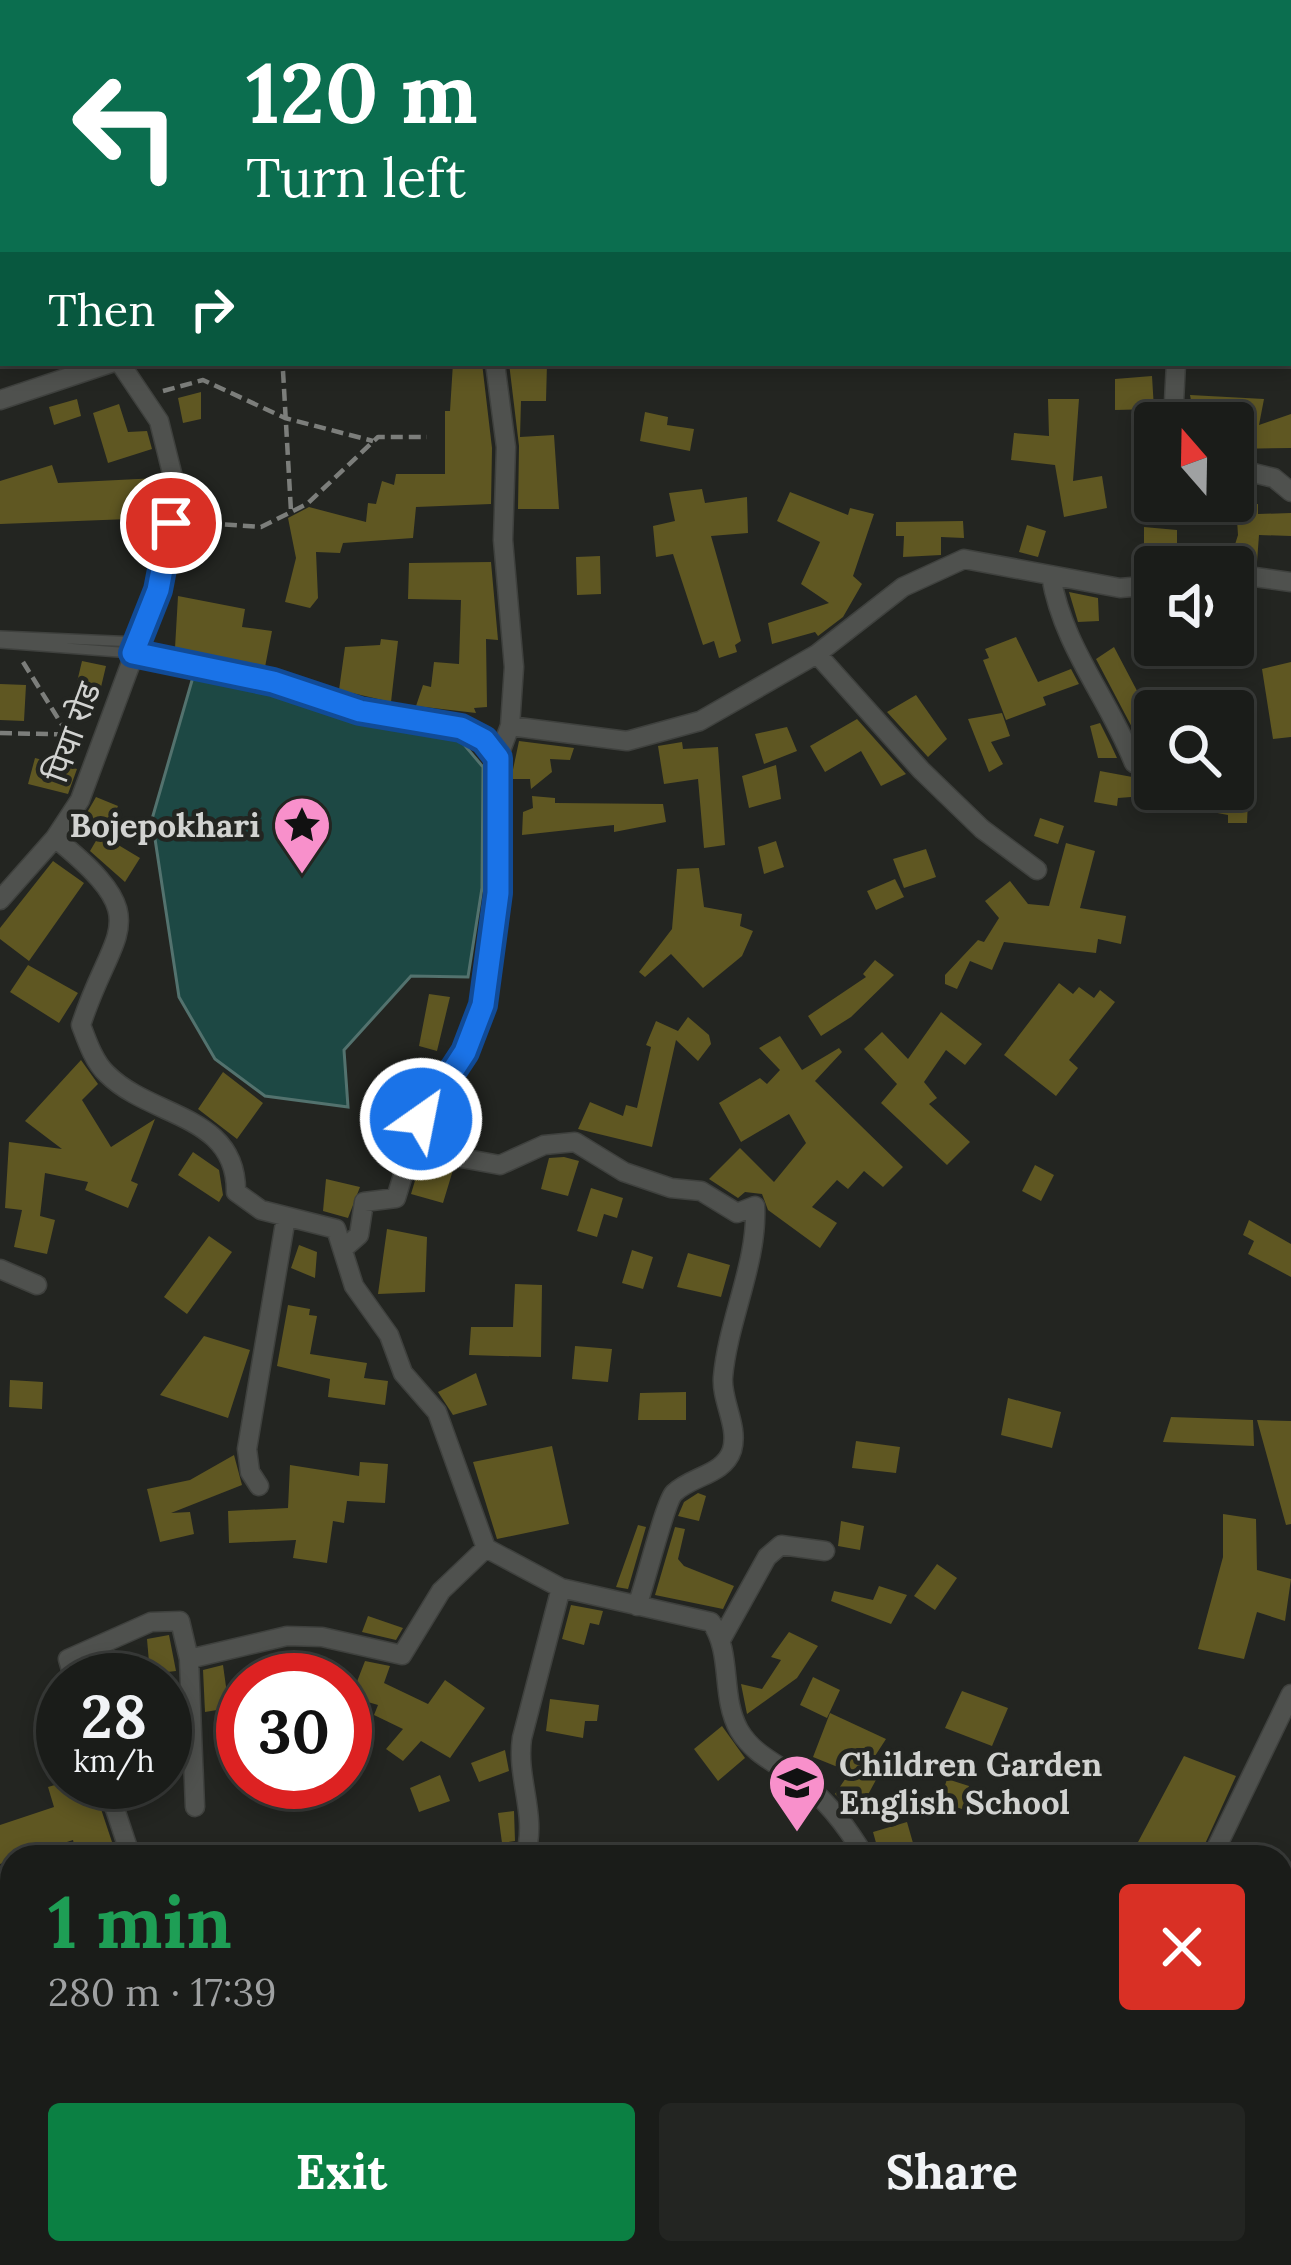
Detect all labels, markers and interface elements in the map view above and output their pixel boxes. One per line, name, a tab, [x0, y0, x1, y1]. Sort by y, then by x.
text: 120 m	[246, 38, 478, 146]
icon: left	[48, 48, 204, 204]
text: Turn left	[246, 143, 466, 212]
icon: right	[179, 276, 245, 342]
text: Then	[48, 281, 155, 338]
north arrow	[1134, 402, 1254, 522]
map controls	[1134, 402, 1254, 810]
pin	[120, 472, 222, 574]
icon: arrive	[138, 490, 204, 556]
button: sound	[1134, 546, 1254, 666]
street label: पिया रोड	[35, 676, 110, 788]
button: search	[1134, 690, 1254, 810]
place icon: Bojepokhari	[271, 794, 333, 876]
place label: Bojepokhari	[69, 804, 260, 846]
position arrow	[358, 1056, 484, 1182]
speed limit sign: 30	[216, 1653, 372, 1809]
text: 28	[81, 1678, 147, 1754]
text: km/h	[73, 1742, 155, 1780]
place label: Children Garden English School	[839, 1743, 1102, 1823]
school or university icon: Children Garden English School	[766, 1752, 828, 1834]
text: 1 min	[48, 1876, 232, 1968]
button: close	[1119, 1884, 1245, 2010]
text: 280 m · 17:39	[48, 1967, 277, 2017]
button: Exit	[48, 2103, 635, 2241]
button: Share	[659, 2103, 1245, 2241]

